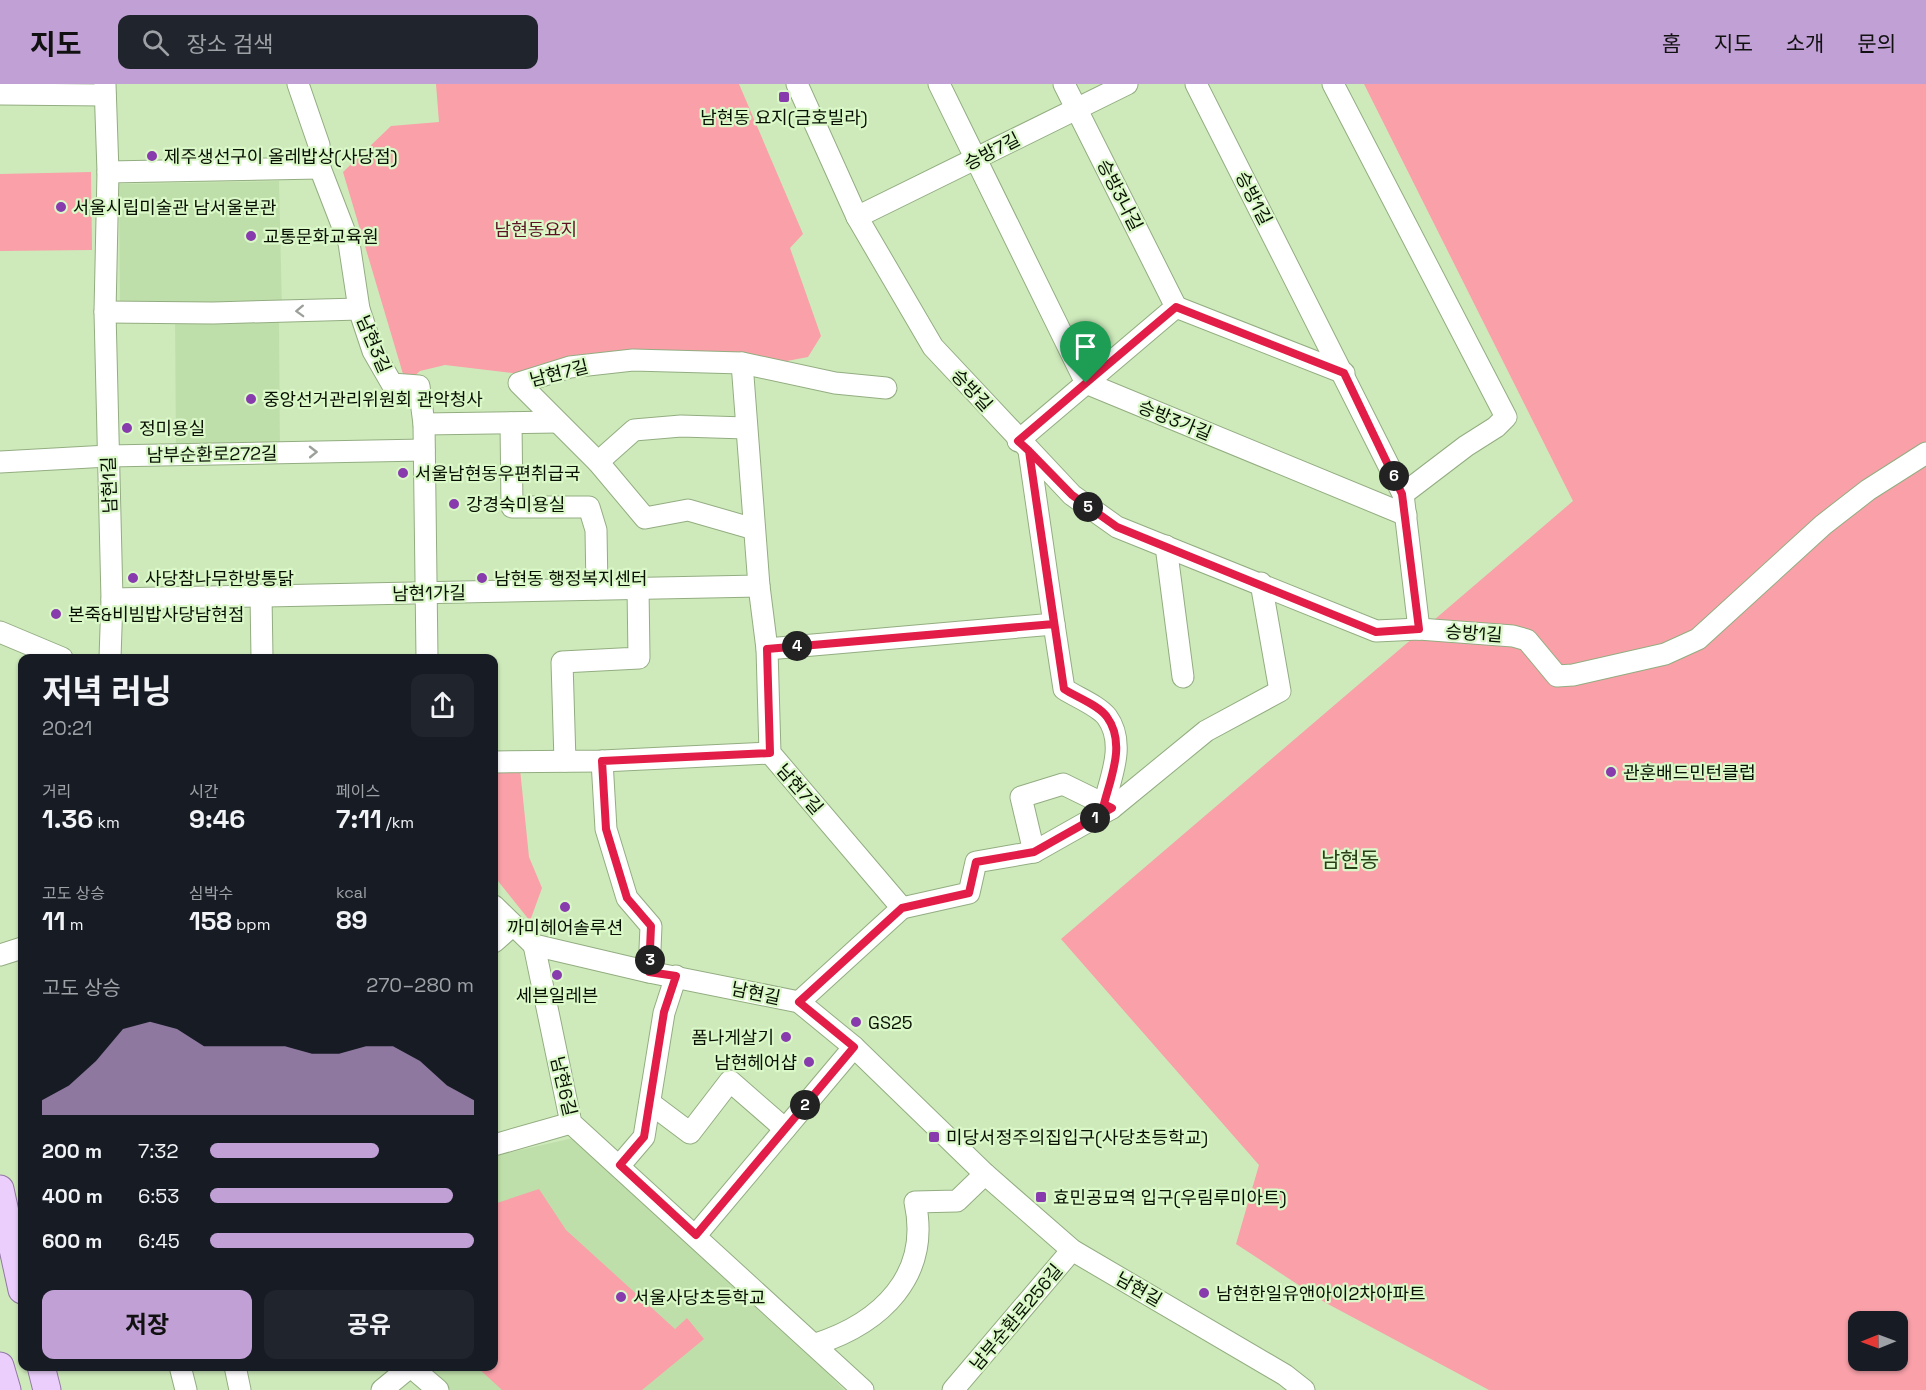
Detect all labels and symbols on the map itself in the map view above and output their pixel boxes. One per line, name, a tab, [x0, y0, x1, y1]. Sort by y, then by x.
marker: 남현동 요지(금호빌라)	[777, 90, 791, 104]
place label: 남현동 요지(금호빌라)	[700, 106, 868, 129]
street label: 승방7길	[960, 127, 1024, 175]
place label: 제주생선구이 올레밥상(사당점)	[164, 145, 398, 168]
marker: 제주생선구이 올레밥상(사당점)	[145, 149, 159, 163]
street label: 승방3나길	[1092, 155, 1148, 235]
street label: 승방1길	[1231, 167, 1277, 229]
place label: 서울시립미술관 남서울분관	[73, 196, 277, 219]
marker: 서울시립미술관 남서울분관	[54, 200, 68, 214]
park label: 남현동요지	[495, 218, 577, 241]
place label: 교통문화교육원	[263, 225, 379, 248]
marker: 교통문화교육원	[244, 229, 258, 243]
one-way arrow	[296, 305, 305, 317]
street label: 남현3길	[352, 312, 396, 376]
pin	[1060, 321, 1111, 383]
street label: 남현7길	[527, 355, 591, 391]
street label: 승방길	[947, 364, 997, 416]
place label: 중앙선거관리위원회 관악청사	[263, 388, 483, 411]
marker: 중앙선거관리위원회 관악청사	[244, 392, 258, 406]
street label: 승방3가길	[1135, 395, 1215, 445]
place label: 정미용실	[139, 417, 205, 440]
marker: 정미용실	[120, 421, 134, 435]
street label: 남부순환로272길	[146, 441, 278, 467]
one-way arrow	[309, 446, 318, 458]
street label: 남현1길	[97, 456, 121, 514]
pin: 6	[1379, 461, 1409, 491]
place label: 서울남현동우편취급국	[415, 462, 581, 485]
marker: 서울남현동우편취급국	[396, 466, 410, 480]
pin: 5	[1073, 492, 1103, 522]
place label: 강경숙미용실	[466, 493, 565, 516]
marker: 강경숙미용실	[447, 497, 461, 511]
place label: 사당참나무한방통닭	[145, 567, 294, 590]
place label: 남현동 행정복지센터	[494, 567, 648, 590]
marker: 사당참나무한방통닭	[126, 571, 140, 585]
marker: 남현동 행정복지센터	[475, 571, 489, 585]
street label: 남현1가길	[392, 581, 466, 605]
place label: 본죽&비빔밥사당남현점	[68, 603, 244, 626]
marker: 본죽&비빔밥사당남현점	[49, 607, 63, 621]
street label: 승방1길	[1445, 620, 1503, 646]
pin: 4	[782, 631, 812, 661]
street label: 남현7길	[772, 759, 828, 819]
place label: 관훈배드민턴클럽	[1623, 761, 1755, 784]
marker: 관훈배드민턴클럽	[1604, 765, 1618, 779]
pin: 1	[1080, 803, 1110, 833]
district label: 남현동	[1321, 846, 1379, 873]
marker: 까미헤어솔루션	[558, 900, 572, 914]
place label: 까미헤어솔루션	[507, 916, 623, 939]
pin: 3	[635, 945, 665, 975]
marker: 세븐일레븐	[550, 968, 564, 982]
street label: 남현길	[729, 977, 783, 1009]
place label: 세븐일레븐	[516, 984, 598, 1007]
place label: GS25	[868, 1011, 913, 1034]
marker: GS25	[849, 1015, 863, 1029]
place label: 폼나게살기	[691, 1026, 774, 1049]
marker: 폼나게살기	[779, 1030, 793, 1044]
place label: 남현헤어샵	[714, 1051, 797, 1074]
street label: 남현6길	[546, 1054, 582, 1118]
marker: 남현헤어샵	[802, 1055, 816, 1069]
pin: 2	[790, 1090, 820, 1120]
place label: 미당서정주의집입구(사당초등학교)	[946, 1126, 1208, 1149]
marker: 미당서정주의집입구(사당초등학교)	[927, 1130, 941, 1144]
place label: 효민공묘역 입구(우림루미아트)	[1053, 1186, 1287, 1209]
marker: 효민공묘역 입구(우림루미아트)	[1034, 1190, 1048, 1204]
street label: 남부순환로256길	[965, 1259, 1067, 1375]
street label: 남현길	[1112, 1267, 1166, 1311]
place label: 남현한일유앤아이2차아파트	[1216, 1282, 1426, 1305]
place label: 서울사당초등학교	[633, 1286, 765, 1309]
marker: 남현한일유앤아이2차아파트	[1197, 1286, 1211, 1300]
marker: 서울사당초등학교	[614, 1290, 628, 1304]
north arrow	[1848, 1311, 1908, 1371]

